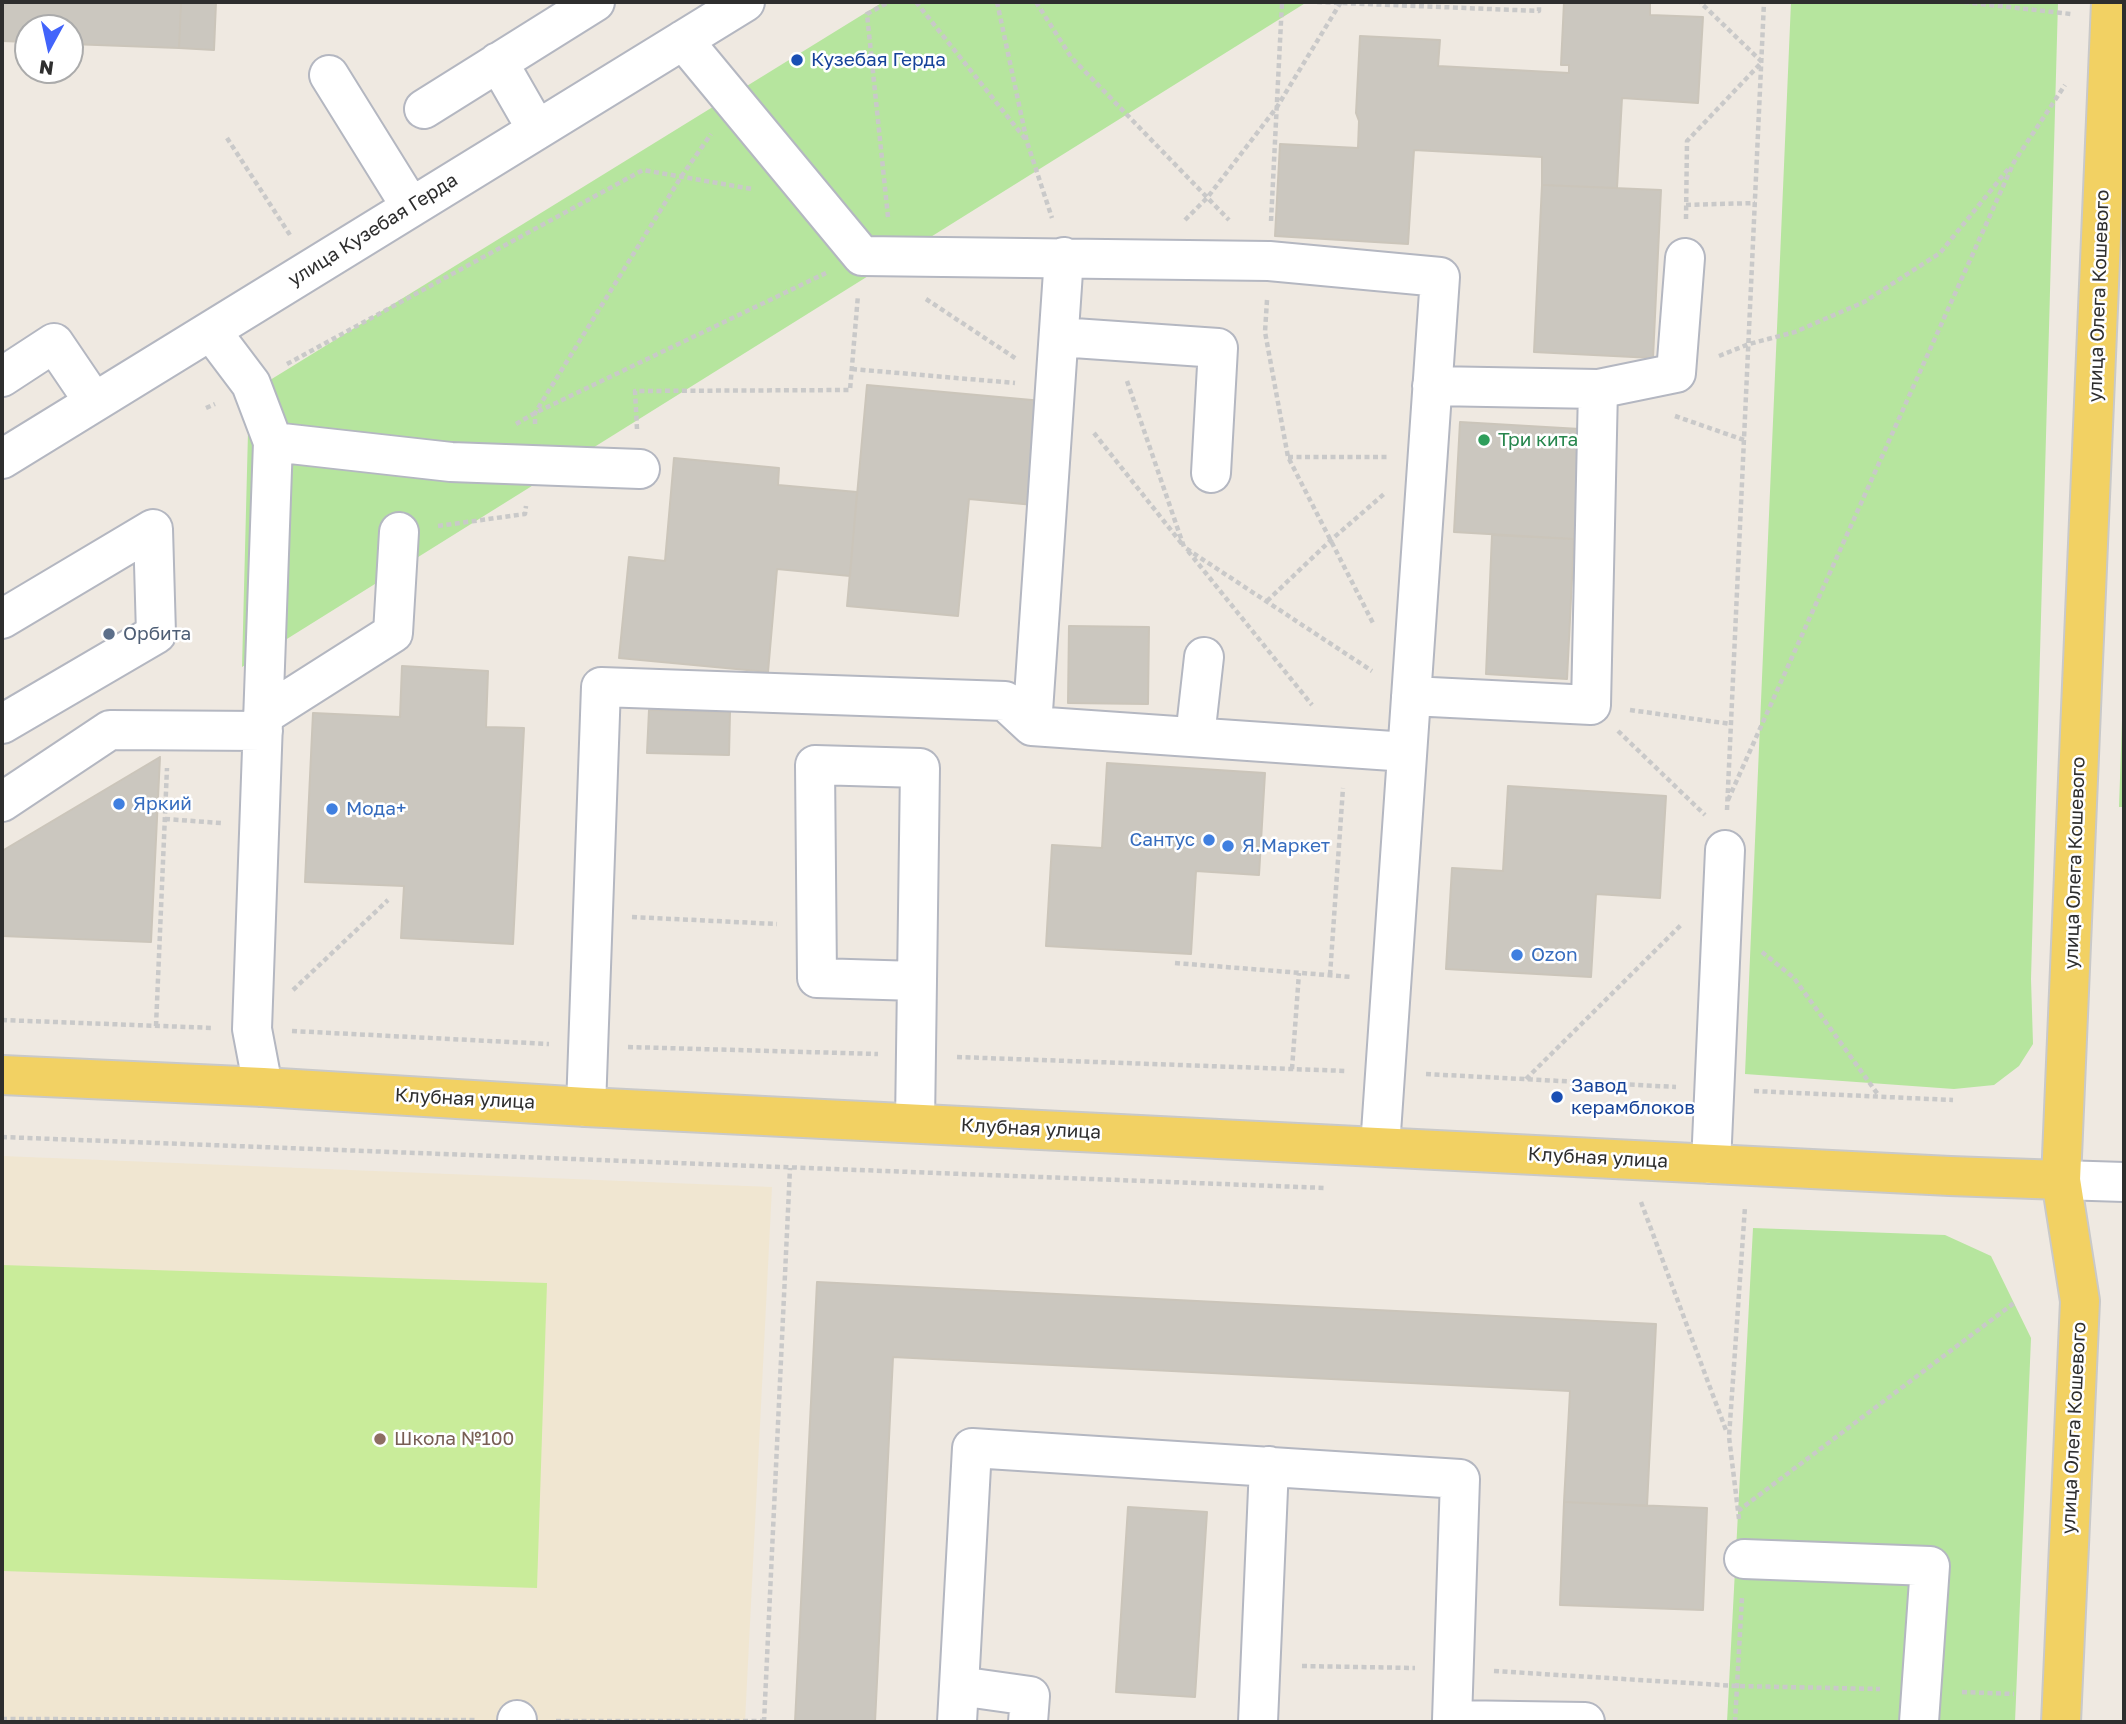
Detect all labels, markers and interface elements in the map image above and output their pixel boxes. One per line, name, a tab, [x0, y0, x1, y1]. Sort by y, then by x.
north arrow	[14, 14, 84, 84]
place label: Кузебая Герда	[811, 49, 946, 71]
marker: Кузебая Герда	[789, 52, 805, 68]
text: N	[38, 56, 55, 81]
street label: улица Кузебая Герда	[284, 169, 462, 291]
street label: улица Олега Кошевого	[2084, 189, 2114, 403]
place label: Три кита	[1498, 429, 1578, 451]
marker: Три кита	[1476, 432, 1492, 448]
place label: Орбита	[123, 623, 191, 645]
marker: Орбита	[101, 626, 117, 642]
street label: улица Олега Кошевого	[2060, 756, 2090, 970]
place label: Яркий	[133, 793, 192, 815]
marker: Яркий	[111, 796, 127, 812]
place label: Мода+	[346, 798, 406, 820]
marker: Мода+	[324, 801, 340, 817]
place label: Сантус	[1129, 829, 1195, 851]
marker: Сантус	[1201, 832, 1217, 848]
place label: Я.Маркет	[1242, 835, 1330, 857]
marker: Я.Маркет	[1220, 838, 1236, 854]
place label: Ozon	[1531, 944, 1578, 966]
marker: Ozon	[1509, 947, 1525, 963]
place label: Завод керамблоков	[1571, 1075, 1695, 1119]
street label: Клубная улица	[394, 1084, 536, 1114]
marker: Завод керамблоков	[1549, 1089, 1565, 1105]
street label: Клубная улица	[960, 1114, 1102, 1144]
street label: Клубная улица	[1527, 1143, 1669, 1173]
street label: улица Олега Кошевого	[2057, 1321, 2091, 1535]
place label: Школа №100	[394, 1428, 514, 1450]
marker: Школа №100	[372, 1431, 388, 1447]

